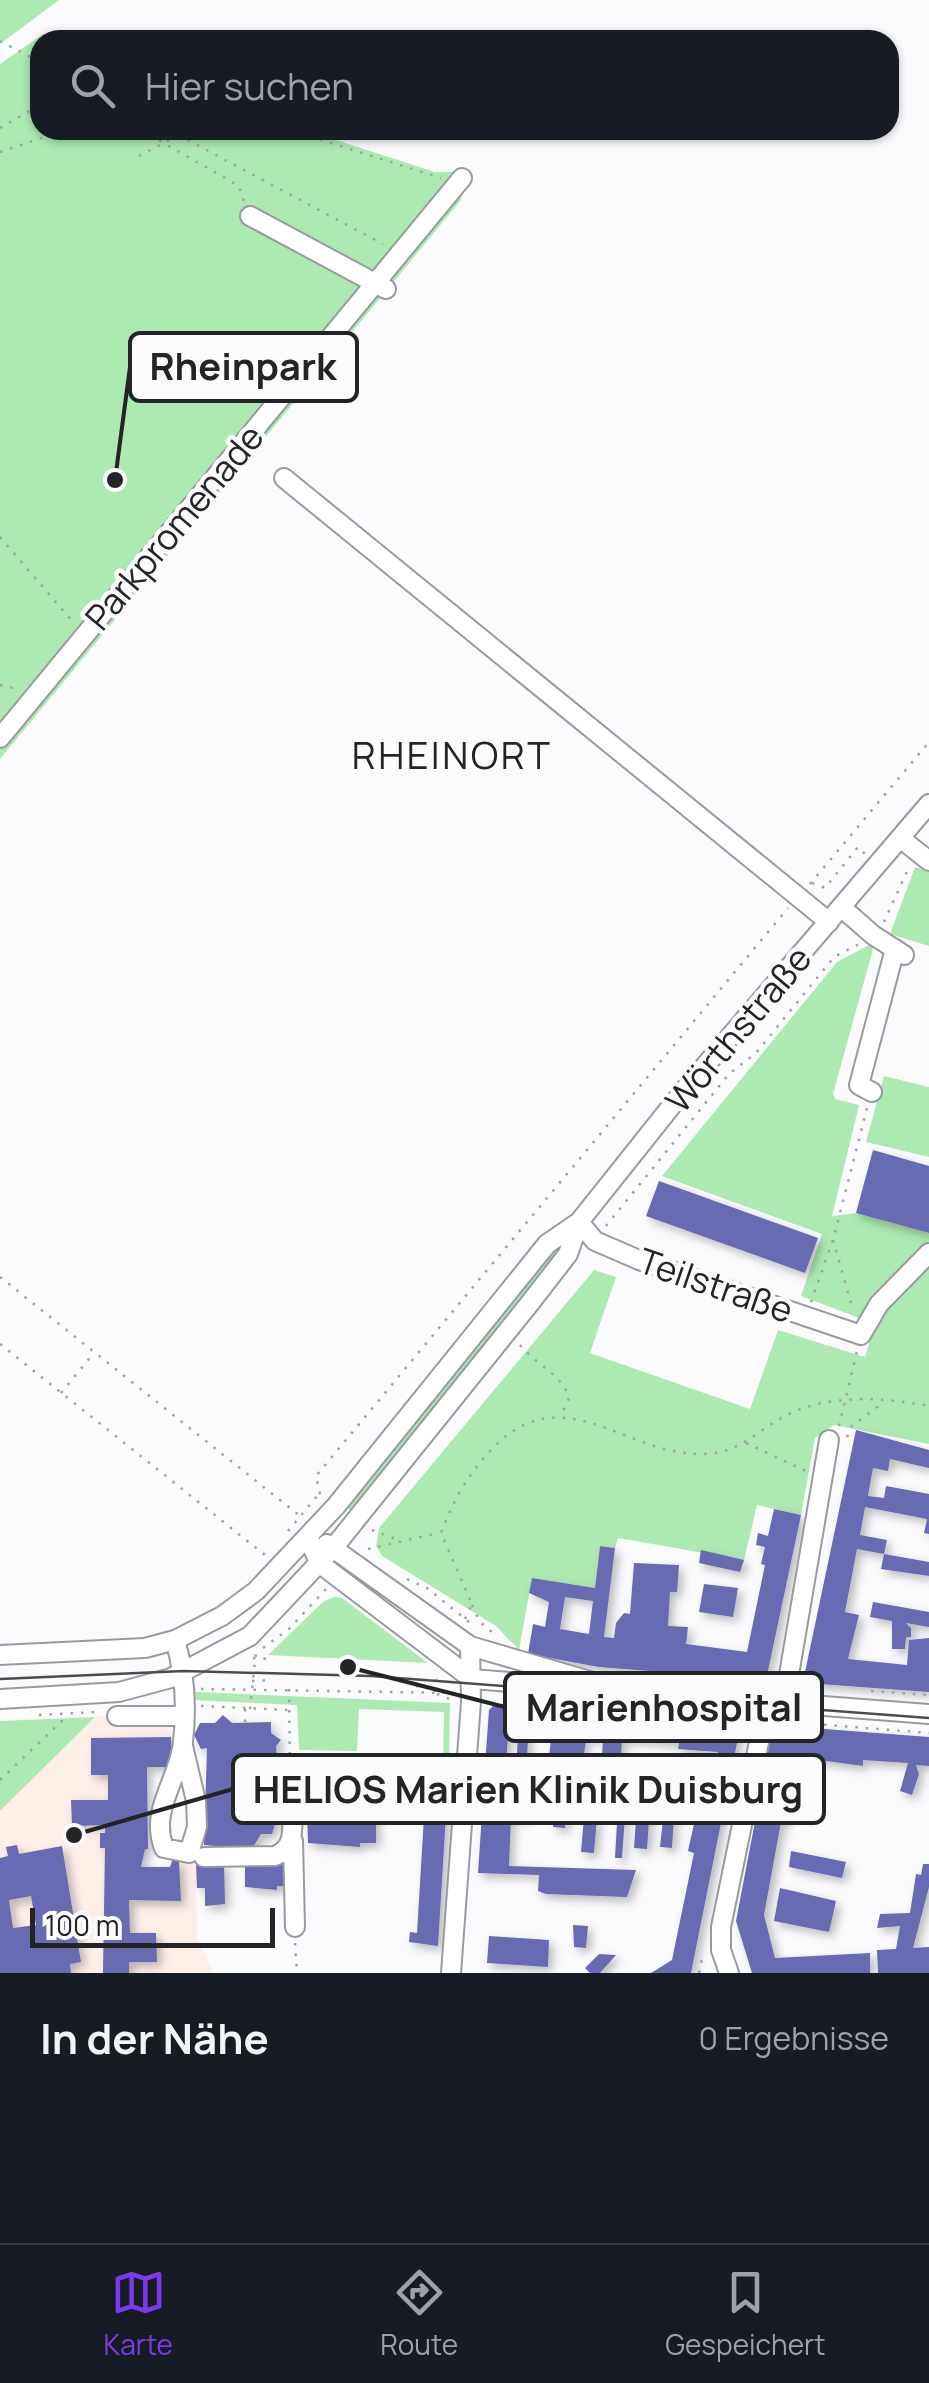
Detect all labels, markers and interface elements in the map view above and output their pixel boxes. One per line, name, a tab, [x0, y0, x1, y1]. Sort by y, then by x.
search box	[30, 30, 899, 140]
icon: search	[65, 58, 120, 113]
text: Hier suchen	[145, 59, 354, 111]
callout: Rheinpark	[130, 333, 357, 401]
text: Rheinpark	[149, 339, 338, 391]
street label: Parkpromenade	[74, 414, 274, 640]
district label: RHEINORT	[352, 728, 552, 780]
street label: Wörthstraße	[654, 935, 822, 1123]
street label: Teilstraße	[633, 1236, 799, 1334]
callout: Marienhospital	[505, 1673, 822, 1741]
text: Marienhospital	[526, 1680, 802, 1732]
callout: HELIOS Marien Klinik Duisburg	[233, 1755, 824, 1823]
text: HELIOS Marien Klinik Duisburg	[253, 1762, 803, 1814]
scale bar	[30, 1903, 275, 1948]
text: 100 m	[45, 1906, 119, 1944]
text: In der Nähe	[40, 2009, 269, 2067]
text: 0 Ergebnisse	[699, 2016, 889, 2060]
tab: Karte	[104, 2265, 173, 2363]
tab: Route	[380, 2265, 458, 2363]
tab: Gespeichert	[665, 2265, 825, 2363]

